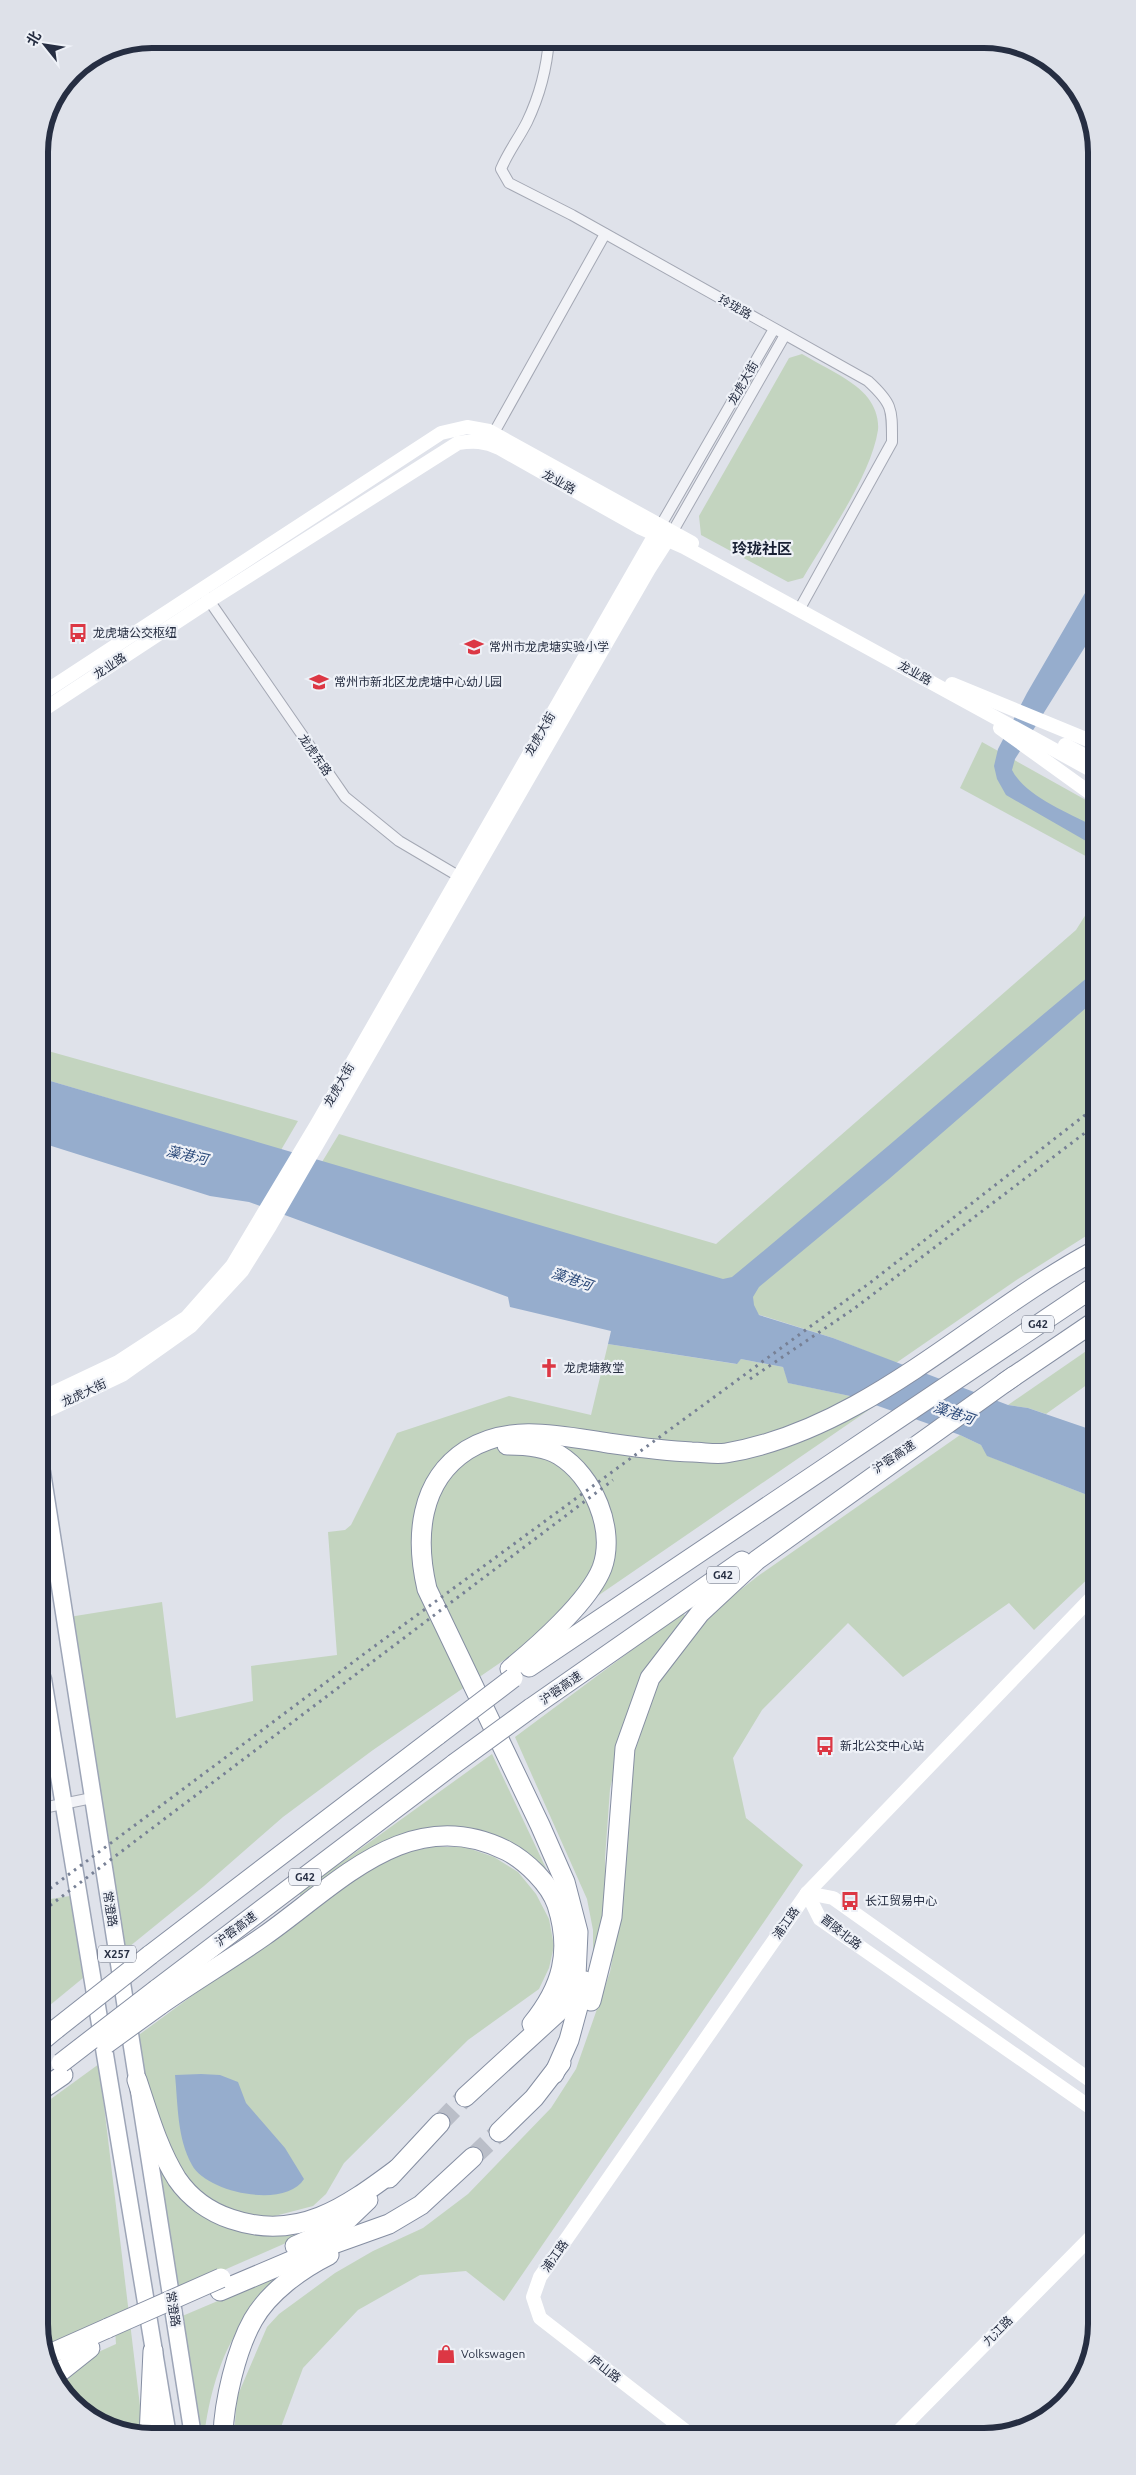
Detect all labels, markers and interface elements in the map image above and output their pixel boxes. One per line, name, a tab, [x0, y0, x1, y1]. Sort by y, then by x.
north arrow	[20, 20, 70, 70]
text: 北	[23, 28, 44, 49]
street label: 玲珑路	[716, 292, 754, 321]
street label: 龙虎大街	[725, 359, 760, 407]
street label: 龙业路	[540, 467, 578, 496]
district label: 玲珑社区	[732, 540, 792, 557]
bus stop icon: 龙虎塘公交枢纽	[67, 622, 89, 644]
place label: 龙虎塘公交枢纽	[93, 626, 177, 639]
school or university icon: 常州市龙虎塘实验小学	[463, 636, 485, 658]
place label: 常州市龙虎塘实验小学	[489, 640, 609, 653]
street label: 龙业路	[91, 650, 128, 681]
street label: 龙业路	[896, 658, 934, 687]
school or university icon: 常州市新北区龙虎塘中心幼儿园	[308, 671, 330, 693]
place label: 常州市新北区龙虎塘中心幼儿园	[334, 675, 502, 688]
street label: 龙虎大街	[522, 710, 557, 758]
street label: 龙虎东路	[296, 731, 335, 778]
street label: 龙虎大街	[321, 1061, 356, 1109]
water label: 藻港河	[165, 1142, 212, 1168]
water label: 藻港河	[550, 1265, 597, 1294]
road number: G42	[1022, 1316, 1054, 1332]
church icon: 龙虎塘教堂	[538, 1357, 560, 1379]
place label: 龙虎塘教堂	[564, 1361, 624, 1374]
street label: 龙虎大街	[59, 1377, 108, 1409]
water label: 藻港河	[932, 1399, 979, 1428]
street label: 沪蓉高速	[870, 1438, 917, 1475]
road number: G42	[707, 1566, 739, 1584]
street label: 沪蓉高速	[537, 1668, 584, 1707]
bus stop icon: 新北公交中心站	[814, 1735, 836, 1757]
place label: 新北公交中心站	[840, 1739, 924, 1752]
road number: G42	[289, 1868, 321, 1885]
street label: 常澄路	[101, 1890, 120, 1928]
bus stop icon: 长江贸易中心	[839, 1890, 861, 1912]
place label: 长江贸易中心	[865, 1894, 937, 1907]
street label: 浦江路	[770, 1904, 801, 1941]
street label: 沪蓉高速	[213, 1909, 259, 1948]
street label: 晋陵北路	[818, 1912, 864, 1952]
road number: X257	[98, 1946, 136, 1962]
street label: 浦江路	[539, 2237, 570, 2274]
street label: 常澄路	[164, 2290, 183, 2328]
street label: 九江路	[980, 2313, 1015, 2348]
shop icon: Volkswagen	[435, 2343, 457, 2365]
place label: Volkswagen	[461, 2347, 525, 2360]
street label: 庐山路	[587, 2352, 623, 2385]

